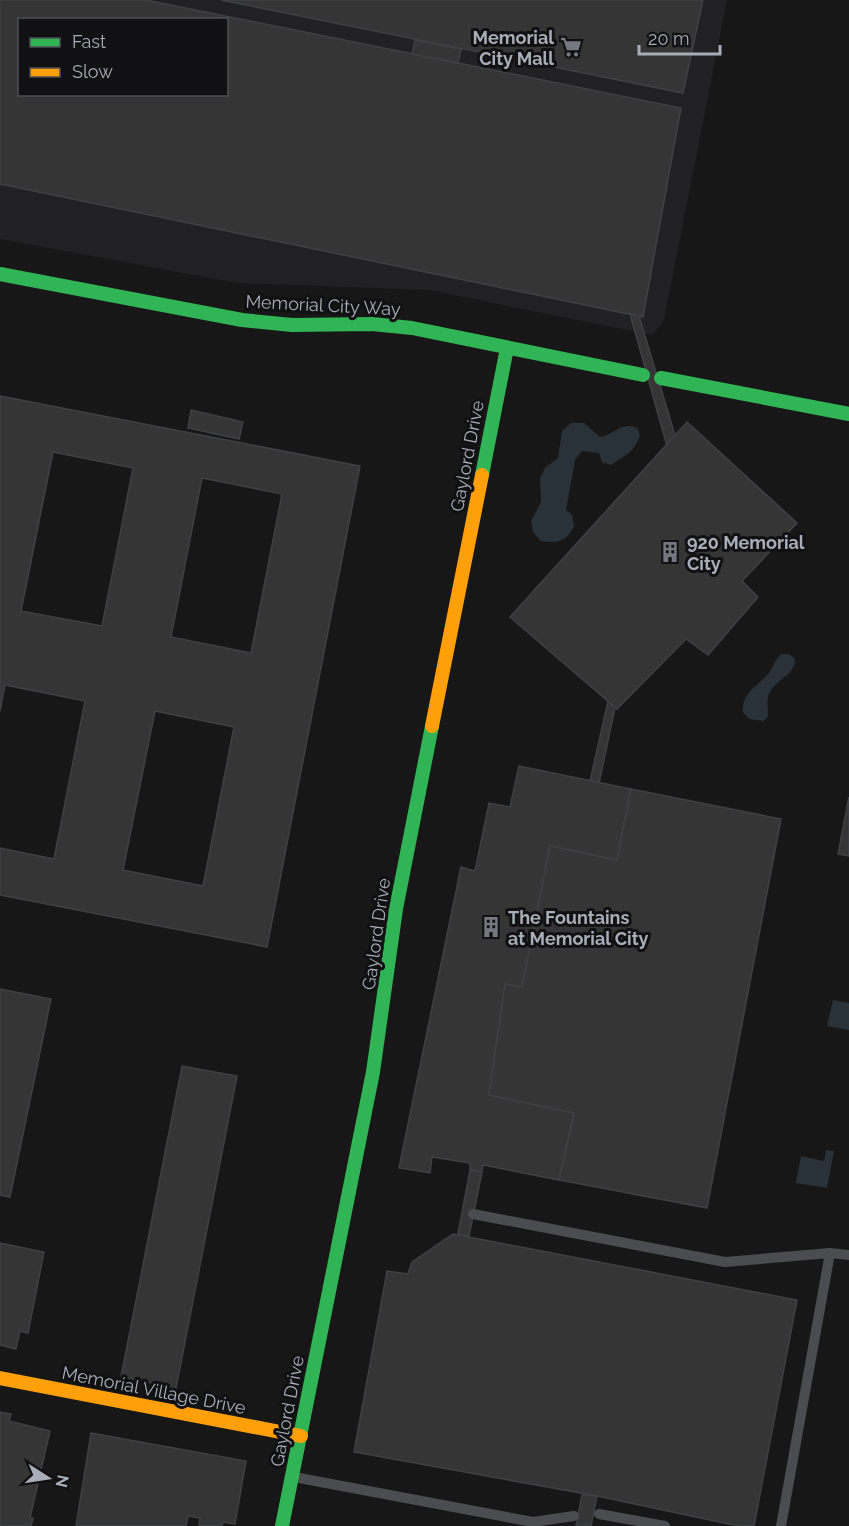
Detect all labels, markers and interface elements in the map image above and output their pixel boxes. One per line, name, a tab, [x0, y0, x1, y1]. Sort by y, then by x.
legend	[18, 18, 228, 96]
scale bar	[639, 18, 720, 56]
place label: Memorial City Mall	[473, 27, 554, 69]
text: 20 m	[648, 28, 690, 49]
text: Fast	[72, 31, 106, 52]
supermarket icon: Memorial City Mall	[559, 35, 583, 59]
text: Slow	[72, 61, 113, 82]
street label: Memorial City Way	[245, 290, 401, 320]
street label: Gaylord Drive	[446, 398, 488, 513]
place label: 920 Memorial City	[687, 532, 805, 574]
building icon: 920 Memorial City	[658, 540, 682, 564]
street label: Gaylord Drive	[358, 876, 394, 991]
place label: The Fountains at Memorial City	[508, 907, 649, 949]
building icon: The Fountains at Memorial City	[479, 915, 503, 939]
street label: Gaylord Drive	[266, 1353, 308, 1468]
street label: Memorial Village Drive	[60, 1362, 248, 1418]
north arrow	[18, 1448, 78, 1508]
text: N	[52, 1473, 73, 1489]

